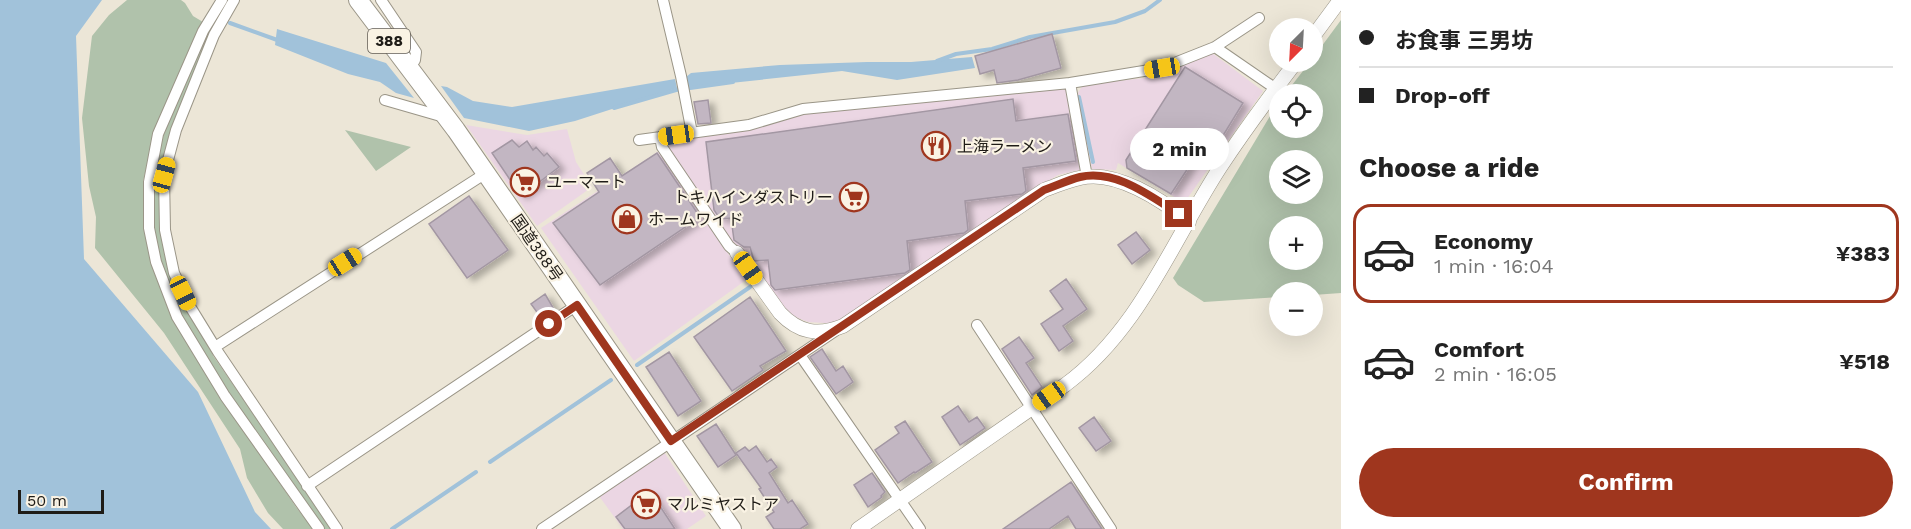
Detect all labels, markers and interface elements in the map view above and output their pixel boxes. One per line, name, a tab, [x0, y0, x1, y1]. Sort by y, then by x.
north arrow	[1269, 18, 1323, 72]
map controls	[1269, 18, 1323, 336]
text: お食事 三男坊	[1395, 28, 1533, 53]
road number: 388	[368, 29, 410, 53]
car	[1143, 56, 1181, 80]
text: Drop-off	[1395, 83, 1490, 108]
button: locate	[1269, 84, 1323, 138]
car	[657, 124, 695, 146]
callout: 2 min	[1130, 127, 1228, 169]
restaurant icon: 上海ラーメン	[920, 130, 952, 162]
place label: 上海ラーメン	[957, 137, 1052, 156]
text: 2 min	[1152, 137, 1207, 161]
button: layers	[1269, 150, 1323, 204]
text: Choose a ride	[1359, 152, 1539, 184]
car	[151, 155, 177, 195]
supermarket icon: ユーマート	[509, 166, 541, 198]
place label: ユーマート	[546, 173, 626, 192]
supermarket icon: トキハインダストリー	[838, 181, 870, 213]
place label: トキハインダストリー	[673, 188, 833, 207]
route end	[1165, 200, 1192, 227]
shop icon: ホームワイド	[611, 203, 643, 235]
place label: ホームワイド	[648, 210, 744, 229]
street label: 国道388号	[507, 211, 567, 285]
button: +	[1269, 216, 1323, 270]
icon: car	[1362, 227, 1416, 281]
text: Economy	[1434, 229, 1533, 254]
text: ¥383	[1836, 241, 1890, 266]
car	[325, 245, 365, 279]
car	[730, 248, 766, 288]
text: 1 min · 16:04	[1434, 254, 1554, 278]
car	[167, 273, 199, 313]
button: −	[1269, 282, 1323, 336]
route start	[535, 310, 562, 337]
icon: car	[1362, 335, 1416, 389]
text: Comfort	[1434, 337, 1524, 362]
text: ¥518	[1839, 349, 1890, 374]
text: 2 min · 16:05	[1434, 362, 1557, 386]
car	[1029, 378, 1069, 414]
button: Confirm	[1359, 448, 1893, 517]
scale bar	[18, 487, 104, 514]
supermarket icon: マルミヤストア	[630, 488, 662, 520]
text: 50 m	[27, 491, 67, 510]
place label: マルミヤストア	[667, 495, 779, 514]

